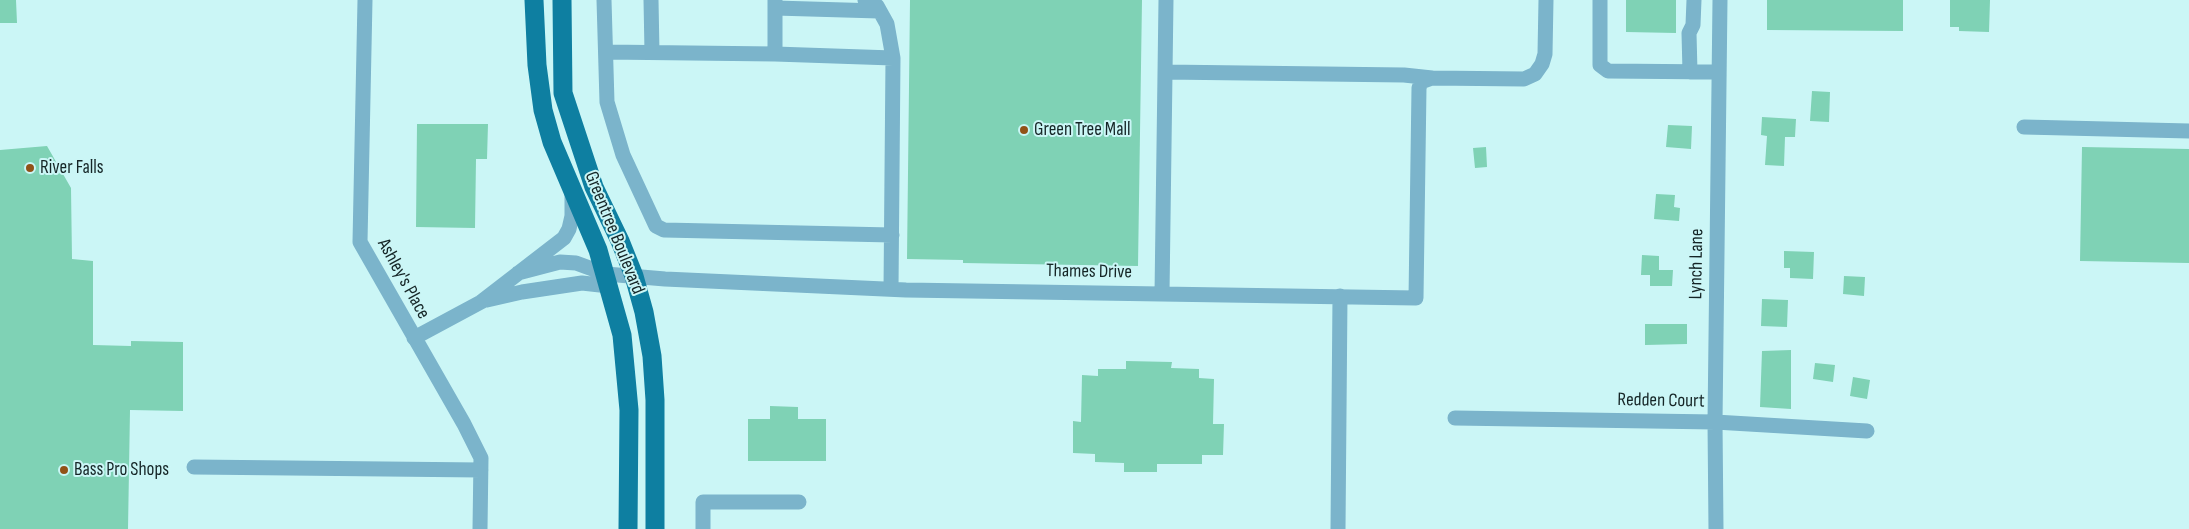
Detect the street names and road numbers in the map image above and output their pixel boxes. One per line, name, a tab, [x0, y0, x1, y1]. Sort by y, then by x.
street label: Greentree Boulevard	[579, 168, 649, 298]
street label: Lynch Lane	[1685, 228, 1709, 300]
street label: Ashley's Place	[372, 235, 434, 323]
street label: Thames Drive	[1046, 260, 1132, 284]
street label: Redden Court	[1617, 389, 1705, 413]

